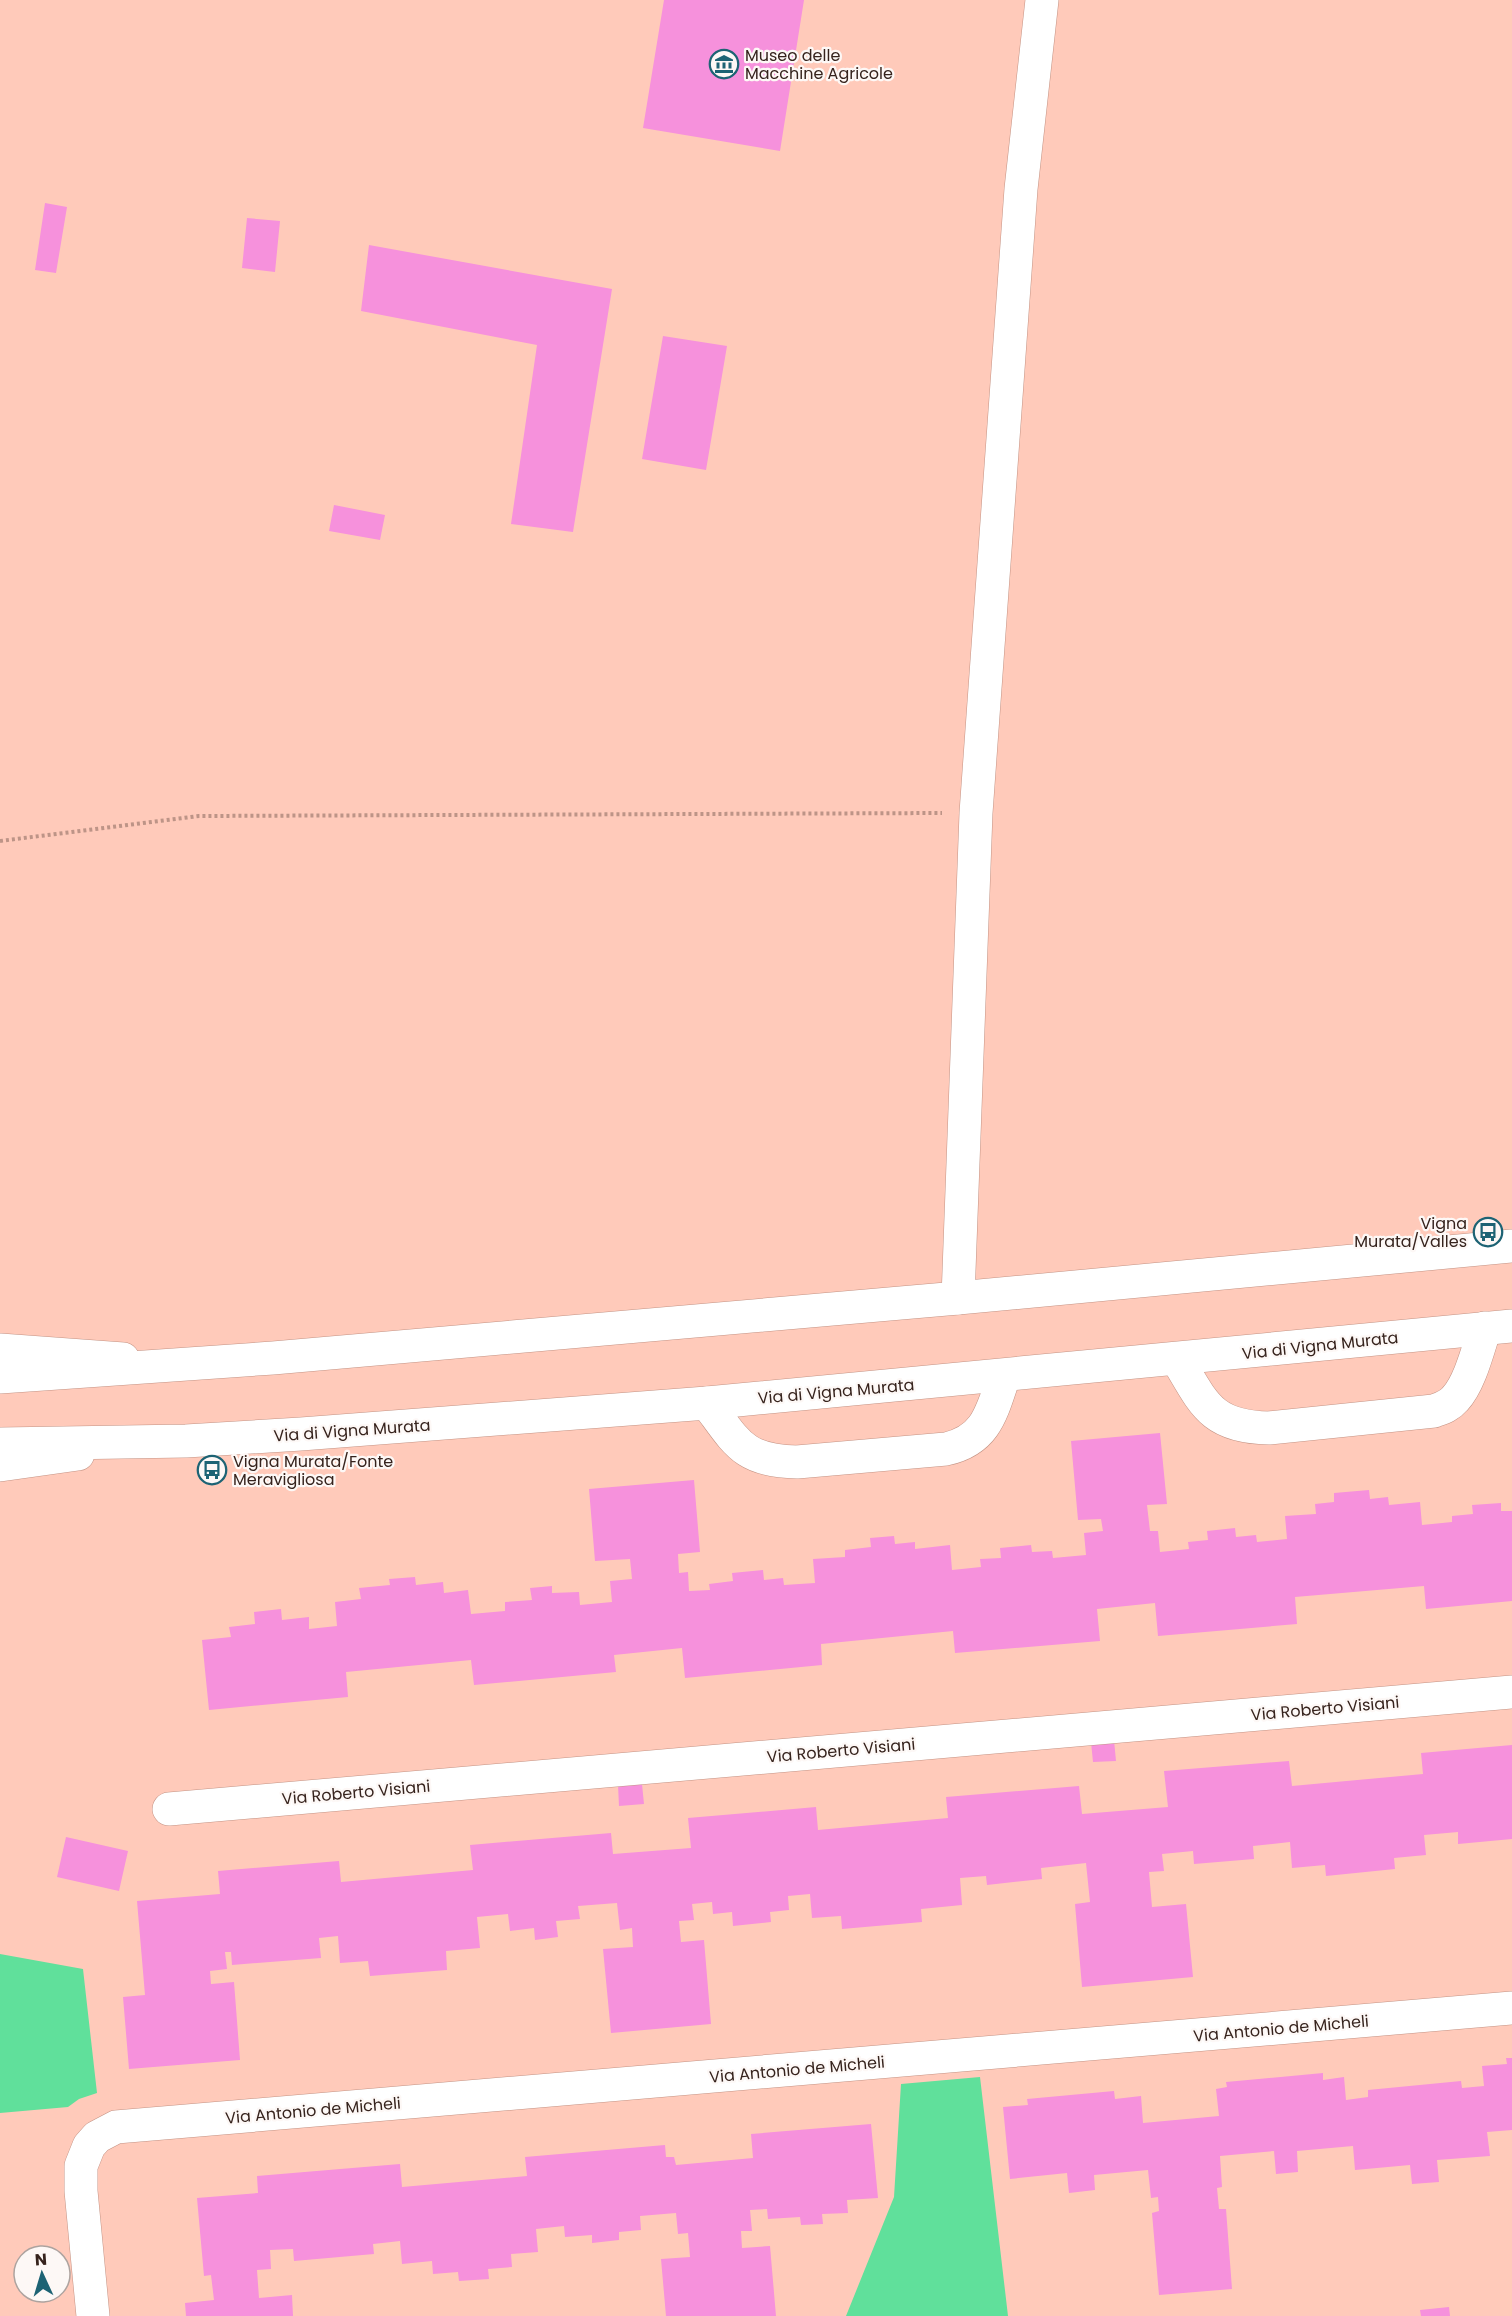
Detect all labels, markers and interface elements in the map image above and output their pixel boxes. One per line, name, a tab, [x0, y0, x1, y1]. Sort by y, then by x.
place label: Museo delle Macchine Agricole	[745, 44, 893, 85]
museum icon: Museo delle Macchine Agricole	[708, 48, 740, 80]
place label: Vigna Murata/Valles	[1354, 1212, 1467, 1253]
bus stop icon: Vigna Murata/Valles	[1472, 1216, 1504, 1248]
street label: Via di Vigna Murata	[1241, 1326, 1399, 1365]
street label: Via di Vigna Murata	[757, 1373, 915, 1410]
street label: Via di Vigna Murata	[273, 1414, 431, 1447]
place label: Vigna Murata/Fonte Meravigliosa	[233, 1450, 393, 1491]
bus stop icon: Vigna Murata/Fonte Meravigliosa	[196, 1454, 228, 1486]
street label: Via Roberto Visiani	[1250, 1691, 1400, 1726]
street label: Via Roberto Visiani	[766, 1733, 916, 1768]
street label: Via Roberto Visiani	[281, 1775, 431, 1810]
street label: Via Antonio de Micheli	[1192, 2009, 1370, 2048]
street label: Via Antonio de Micheli	[708, 2050, 886, 2089]
street label: Via Antonio de Micheli	[224, 2091, 402, 2130]
north arrow	[12, 2244, 72, 2304]
text: N	[34, 2248, 48, 2271]

